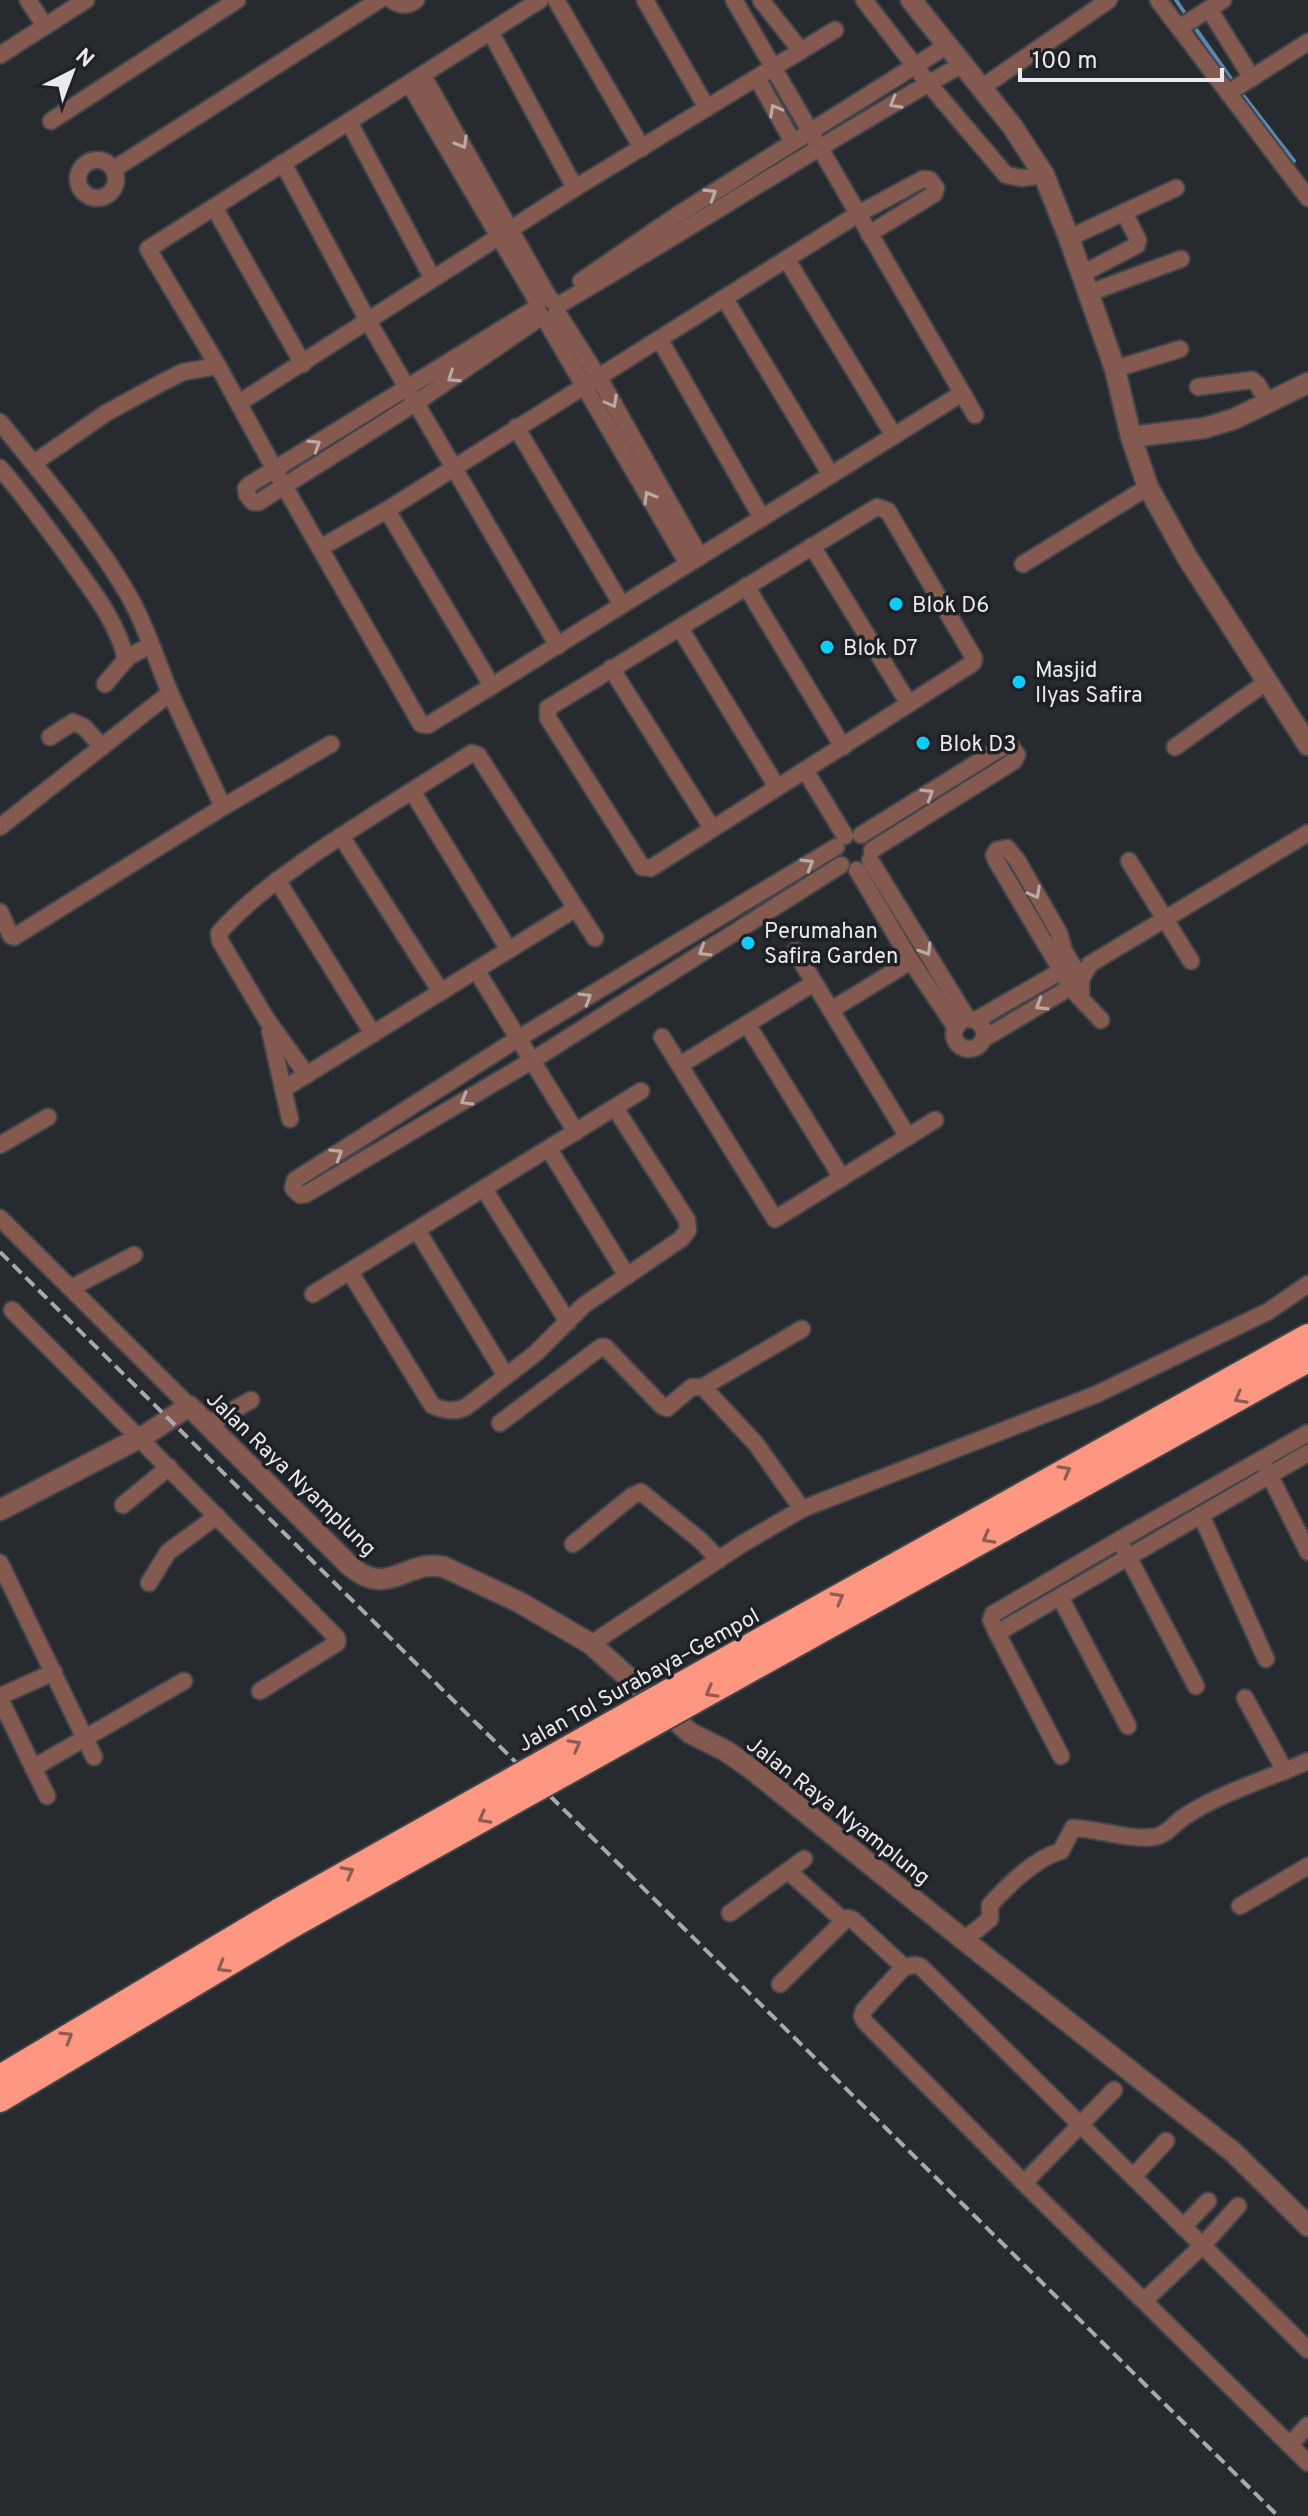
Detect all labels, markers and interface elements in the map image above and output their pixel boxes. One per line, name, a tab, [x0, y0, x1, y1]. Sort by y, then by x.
north arrow	[32, 32, 112, 112]
scale bar	[1020, 32, 1222, 82]
text: N	[69, 44, 99, 74]
text: 100 m	[1032, 47, 1098, 77]
one-way arrow	[889, 93, 904, 109]
one-way arrow	[769, 104, 785, 119]
one-way arrow	[452, 134, 468, 149]
one-way arrow	[702, 188, 717, 204]
one-way arrow	[448, 367, 462, 382]
one-way arrow	[603, 394, 618, 408]
one-way arrow	[306, 439, 321, 454]
one-way arrow	[643, 491, 659, 506]
place label: Blok D6	[912, 593, 989, 620]
marker: Blok D6	[887, 595, 905, 613]
place label: Blok D7	[843, 636, 918, 663]
marker: Blok D7	[818, 638, 836, 656]
place label: Masjid Ilyas Safira	[1035, 658, 1143, 710]
marker: Masjid Ilyas Safira	[1010, 673, 1028, 691]
place label: Blok D3	[939, 732, 1017, 759]
marker: Blok D3	[914, 734, 932, 752]
one-way arrow	[919, 788, 933, 803]
one-way arrow	[799, 858, 814, 874]
one-way arrow	[1026, 884, 1041, 899]
place label: Perumahan Safira Garden	[764, 919, 898, 971]
marker: Perumahan Safira Garden	[739, 934, 757, 952]
one-way arrow	[916, 941, 931, 956]
one-way arrow	[698, 942, 713, 957]
one-way arrow	[577, 992, 592, 1008]
one-way arrow	[1035, 995, 1050, 1011]
one-way arrow	[460, 1090, 475, 1106]
one-way arrow	[328, 1148, 343, 1163]
street label: Jalan Raya Nyamplung	[200, 1387, 381, 1563]
one-way arrow	[1234, 1388, 1249, 1404]
one-way arrow	[1056, 1465, 1071, 1481]
one-way arrow	[982, 1528, 997, 1544]
one-way arrow	[829, 1592, 844, 1607]
street label: Jalan Tol Surabaya–Gempol	[514, 1603, 765, 1759]
one-way arrow	[705, 1682, 720, 1698]
street label: Jalan Raya Nyamplung	[740, 1732, 935, 1892]
one-way arrow	[567, 1739, 581, 1754]
one-way arrow	[478, 1809, 492, 1824]
one-way arrow	[339, 1866, 354, 1882]
one-way arrow	[217, 1957, 232, 1973]
one-way arrow	[58, 2031, 73, 2047]

